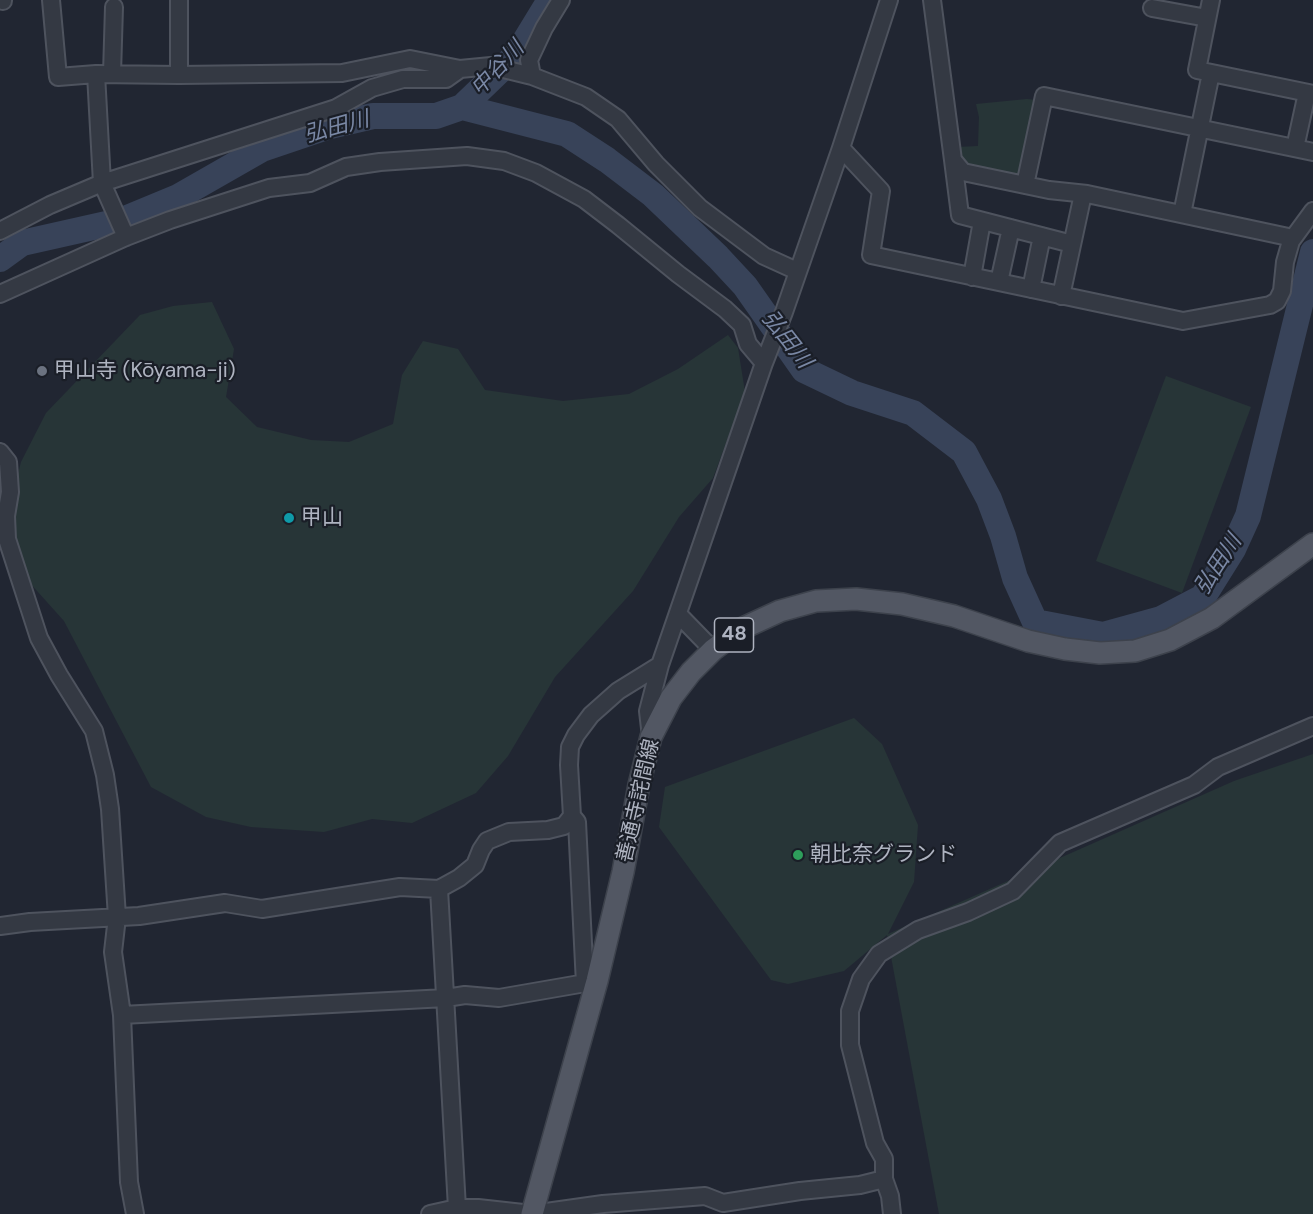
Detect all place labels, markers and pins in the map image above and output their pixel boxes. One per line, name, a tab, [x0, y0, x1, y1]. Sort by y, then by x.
place label: 甲山寺 (Kōyama-ji)	[54, 358, 236, 384]
marker: 甲山寺 (Kōyama-ji)	[35, 364, 49, 378]
place label: 甲山	[301, 505, 343, 531]
marker: 甲山	[282, 511, 296, 525]
place label: 朝比奈グランド	[810, 842, 957, 868]
marker: 朝比奈グランド	[791, 848, 805, 862]

